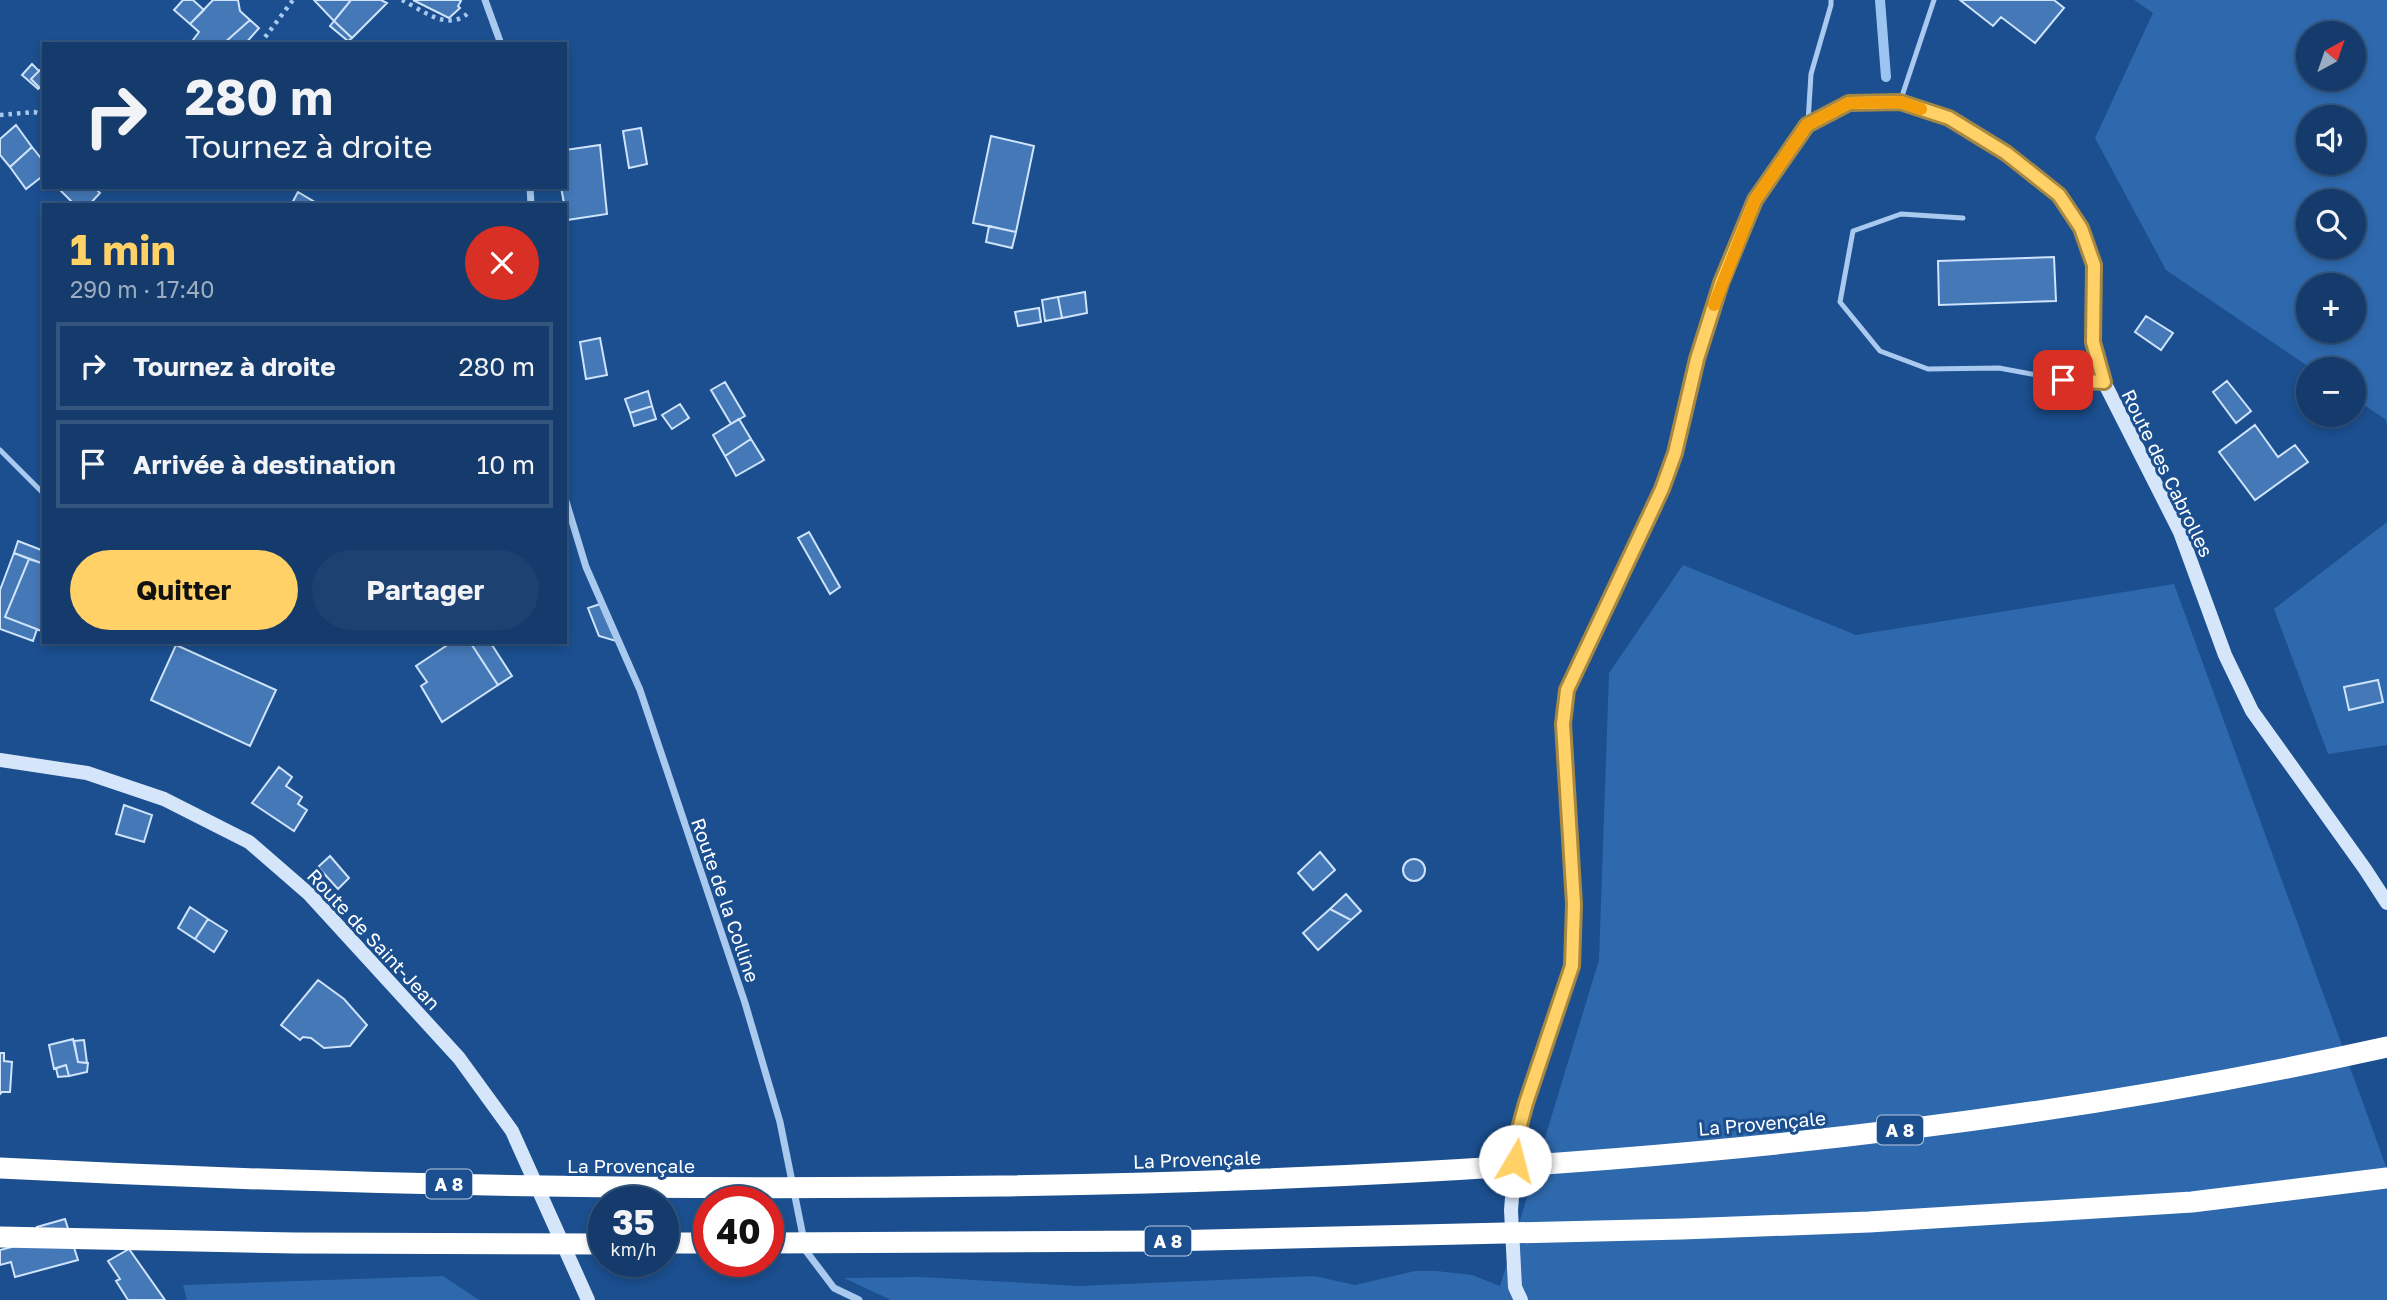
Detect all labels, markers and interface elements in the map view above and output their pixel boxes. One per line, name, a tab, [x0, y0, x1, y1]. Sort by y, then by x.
north arrow	[2296, 21, 2366, 91]
map controls	[2296, 21, 2366, 427]
text: 280 m	[185, 67, 333, 126]
icon: right	[70, 70, 161, 161]
button: sound	[2296, 105, 2366, 175]
text: Tournez à droite	[185, 127, 433, 165]
button: search	[2296, 189, 2366, 259]
text: 1 min	[70, 224, 176, 274]
button: close	[465, 226, 539, 300]
button: +	[2296, 273, 2366, 343]
text: 290 m · 17:40	[70, 275, 215, 303]
icon: right	[74, 347, 112, 385]
pin	[2033, 350, 2093, 410]
text: Tournez à droite	[133, 351, 336, 382]
text: 280 m	[458, 351, 535, 382]
button: −	[2296, 357, 2366, 427]
icon: arrive	[2044, 361, 2082, 399]
street label: Route des Cabrolles	[2117, 385, 2219, 561]
icon: arrive	[74, 445, 112, 483]
text: Arrivée à destination	[133, 449, 396, 480]
text: 10 m	[477, 449, 535, 480]
button: Quitter	[70, 550, 298, 630]
button: Partager	[312, 550, 539, 630]
street label: Route de la Colline	[687, 815, 765, 985]
street label: Route de Saint-Jean	[303, 864, 445, 1014]
street label: La Provençale	[1697, 1106, 1827, 1140]
road number: A 8	[1877, 1115, 1923, 1144]
position arrow	[1478, 1124, 1552, 1198]
street label: La Provençale	[1133, 1145, 1261, 1173]
street label: La Provençale	[567, 1154, 695, 1177]
road number: A 8	[426, 1170, 472, 1198]
speed limit sign: 40	[693, 1186, 784, 1277]
text: 35	[612, 1201, 655, 1243]
road number: A 8	[1145, 1226, 1191, 1256]
text: km/h	[611, 1238, 656, 1260]

